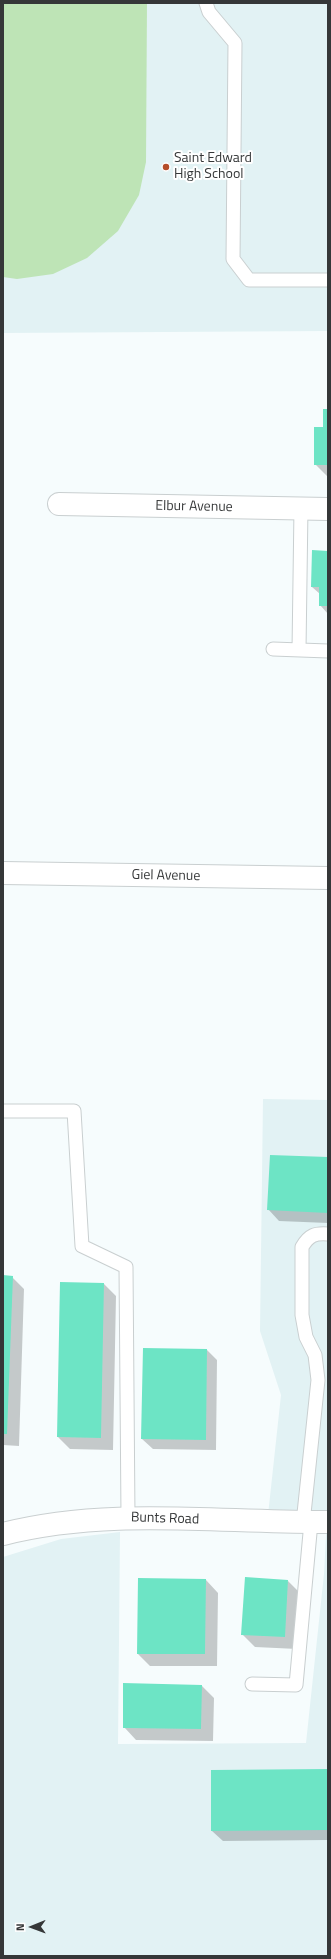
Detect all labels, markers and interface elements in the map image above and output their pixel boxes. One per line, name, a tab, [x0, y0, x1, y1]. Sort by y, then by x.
place label: Saint Edward High School	[174, 151, 252, 184]
marker: Saint Edward High School	[161, 162, 171, 172]
street label: Elbur Avenue	[155, 498, 233, 516]
street label: Giel Avenue	[131, 867, 201, 885]
street label: Bunts Road	[131, 1509, 199, 1529]
north arrow	[12, 1907, 52, 1947]
text: N	[12, 1923, 28, 1931]

